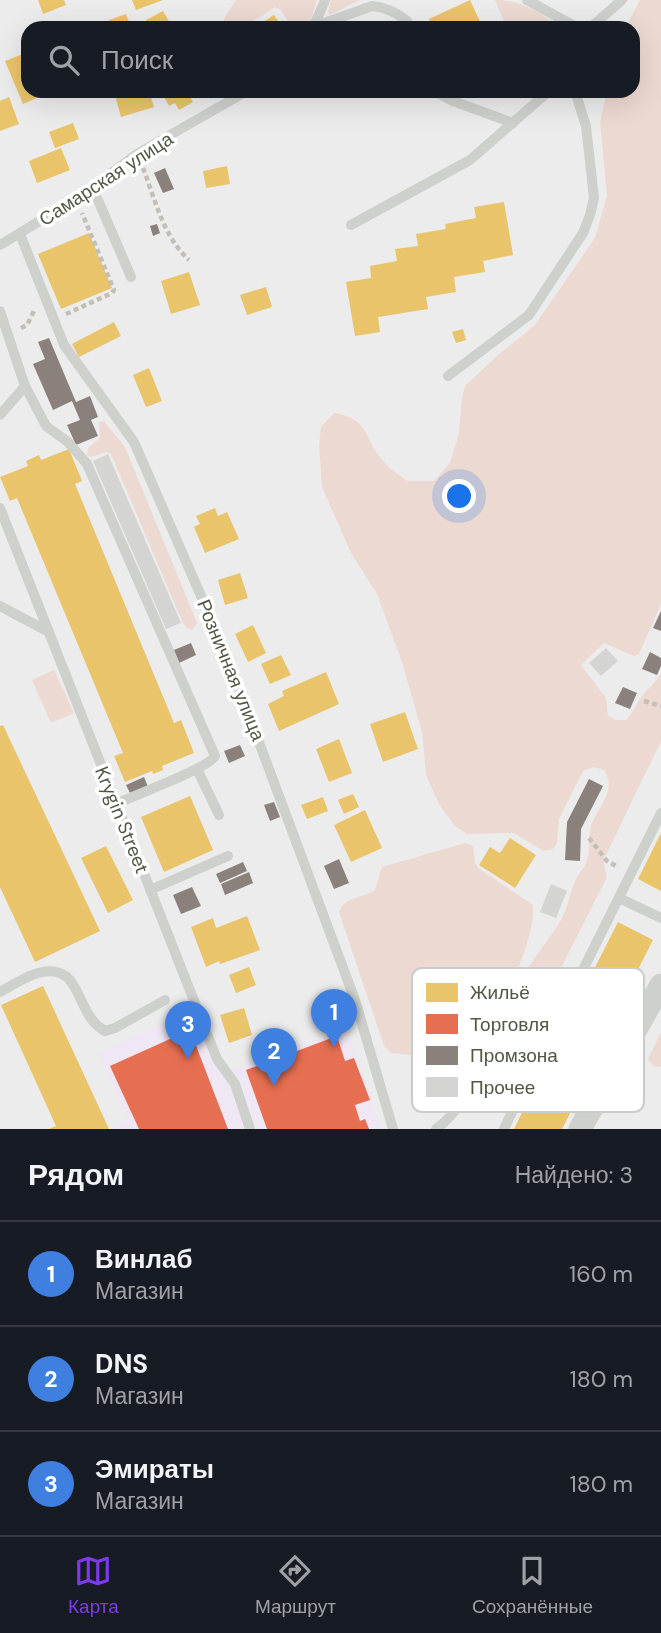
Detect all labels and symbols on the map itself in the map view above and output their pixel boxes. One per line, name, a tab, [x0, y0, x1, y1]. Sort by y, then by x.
street label: Самарская улица	[34, 126, 178, 232]
your location	[442, 479, 476, 513]
street label: Розничная улица	[191, 596, 271, 745]
street label: Krygin Street	[89, 763, 155, 877]
legend	[412, 968, 644, 1112]
text: Жильё	[470, 980, 530, 1005]
pin: 1	[311, 989, 357, 1047]
pin: 3	[165, 1001, 211, 1059]
text: Торговля	[470, 1012, 549, 1037]
pin: 2	[251, 1028, 297, 1086]
text: Промзона	[470, 1043, 558, 1068]
text: Прочее	[470, 1075, 535, 1100]

